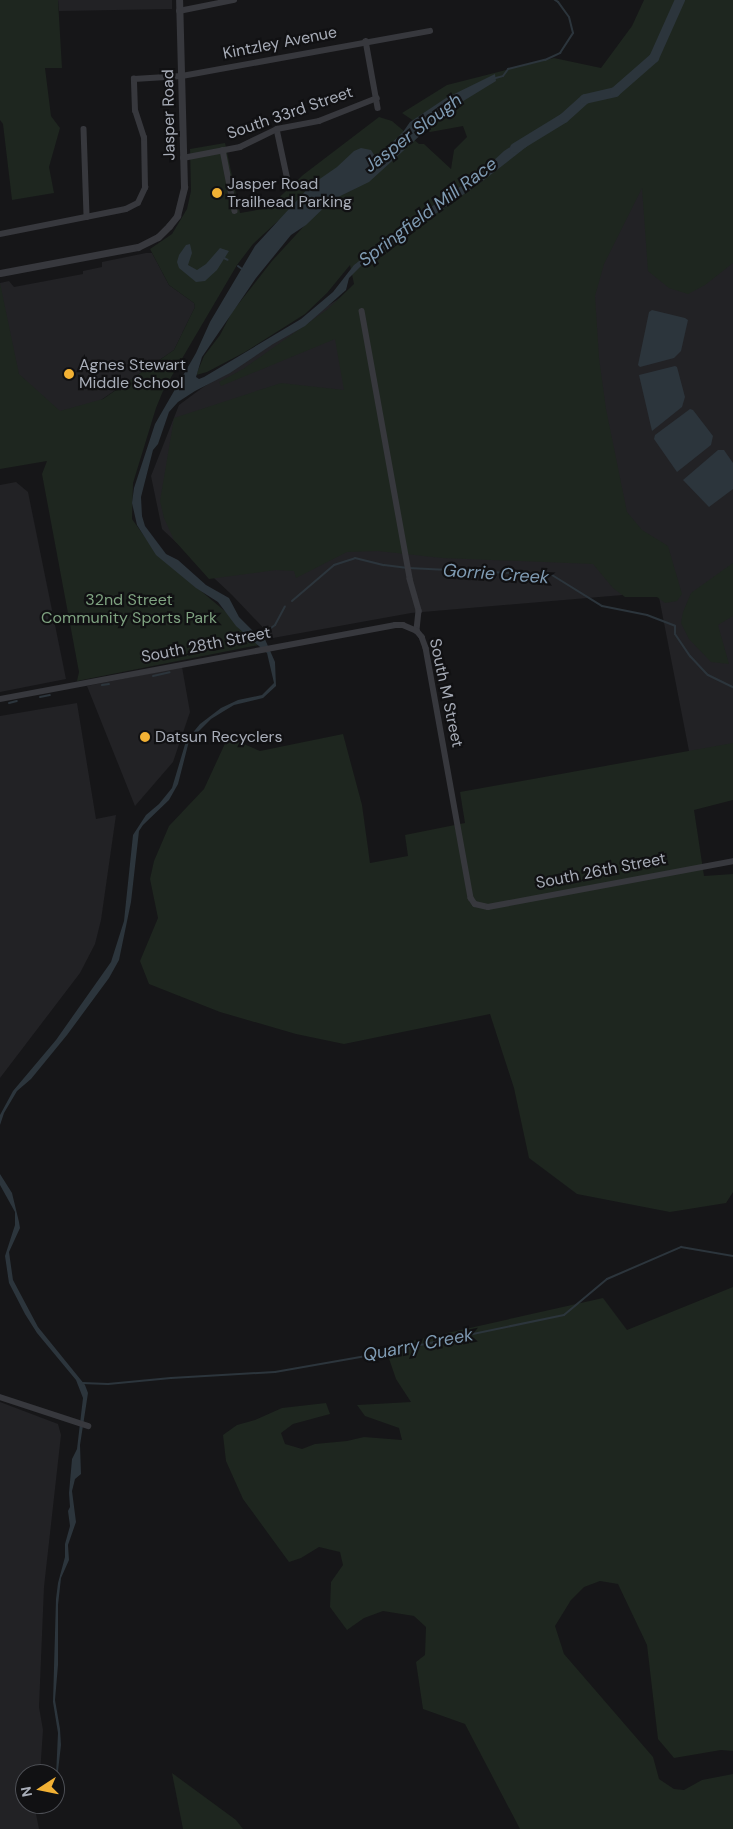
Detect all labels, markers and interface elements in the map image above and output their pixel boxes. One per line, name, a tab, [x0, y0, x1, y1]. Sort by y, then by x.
street label: Kintzley Avenue	[221, 23, 339, 63]
street label: Jasper Road	[159, 69, 179, 161]
street label: South 33rd Street	[225, 82, 355, 144]
water label: Jasper Slough	[360, 89, 466, 177]
water label: Springfield Mill Race	[355, 153, 501, 271]
place label: Jasper Road Trailhead Parking	[227, 174, 352, 212]
marker: Jasper Road Trailhead Parking	[211, 187, 223, 199]
place label: Agnes Stewart Middle School	[79, 355, 186, 393]
marker: Agnes Stewart Middle School	[63, 368, 75, 380]
water label: Gorrie Creek	[442, 560, 550, 588]
park label: 32nd Street Community Sports Park	[41, 590, 217, 628]
street label: South 28th Street	[140, 623, 272, 667]
street label: South M Street	[425, 637, 467, 749]
place label: Datsun Recyclers	[155, 727, 283, 747]
marker: Datsun Recyclers	[139, 731, 151, 743]
street label: South 26th Street	[534, 849, 668, 893]
water label: Quarry Creek	[361, 1324, 475, 1366]
north arrow	[15, 1764, 65, 1814]
text: N	[16, 1785, 36, 1798]

